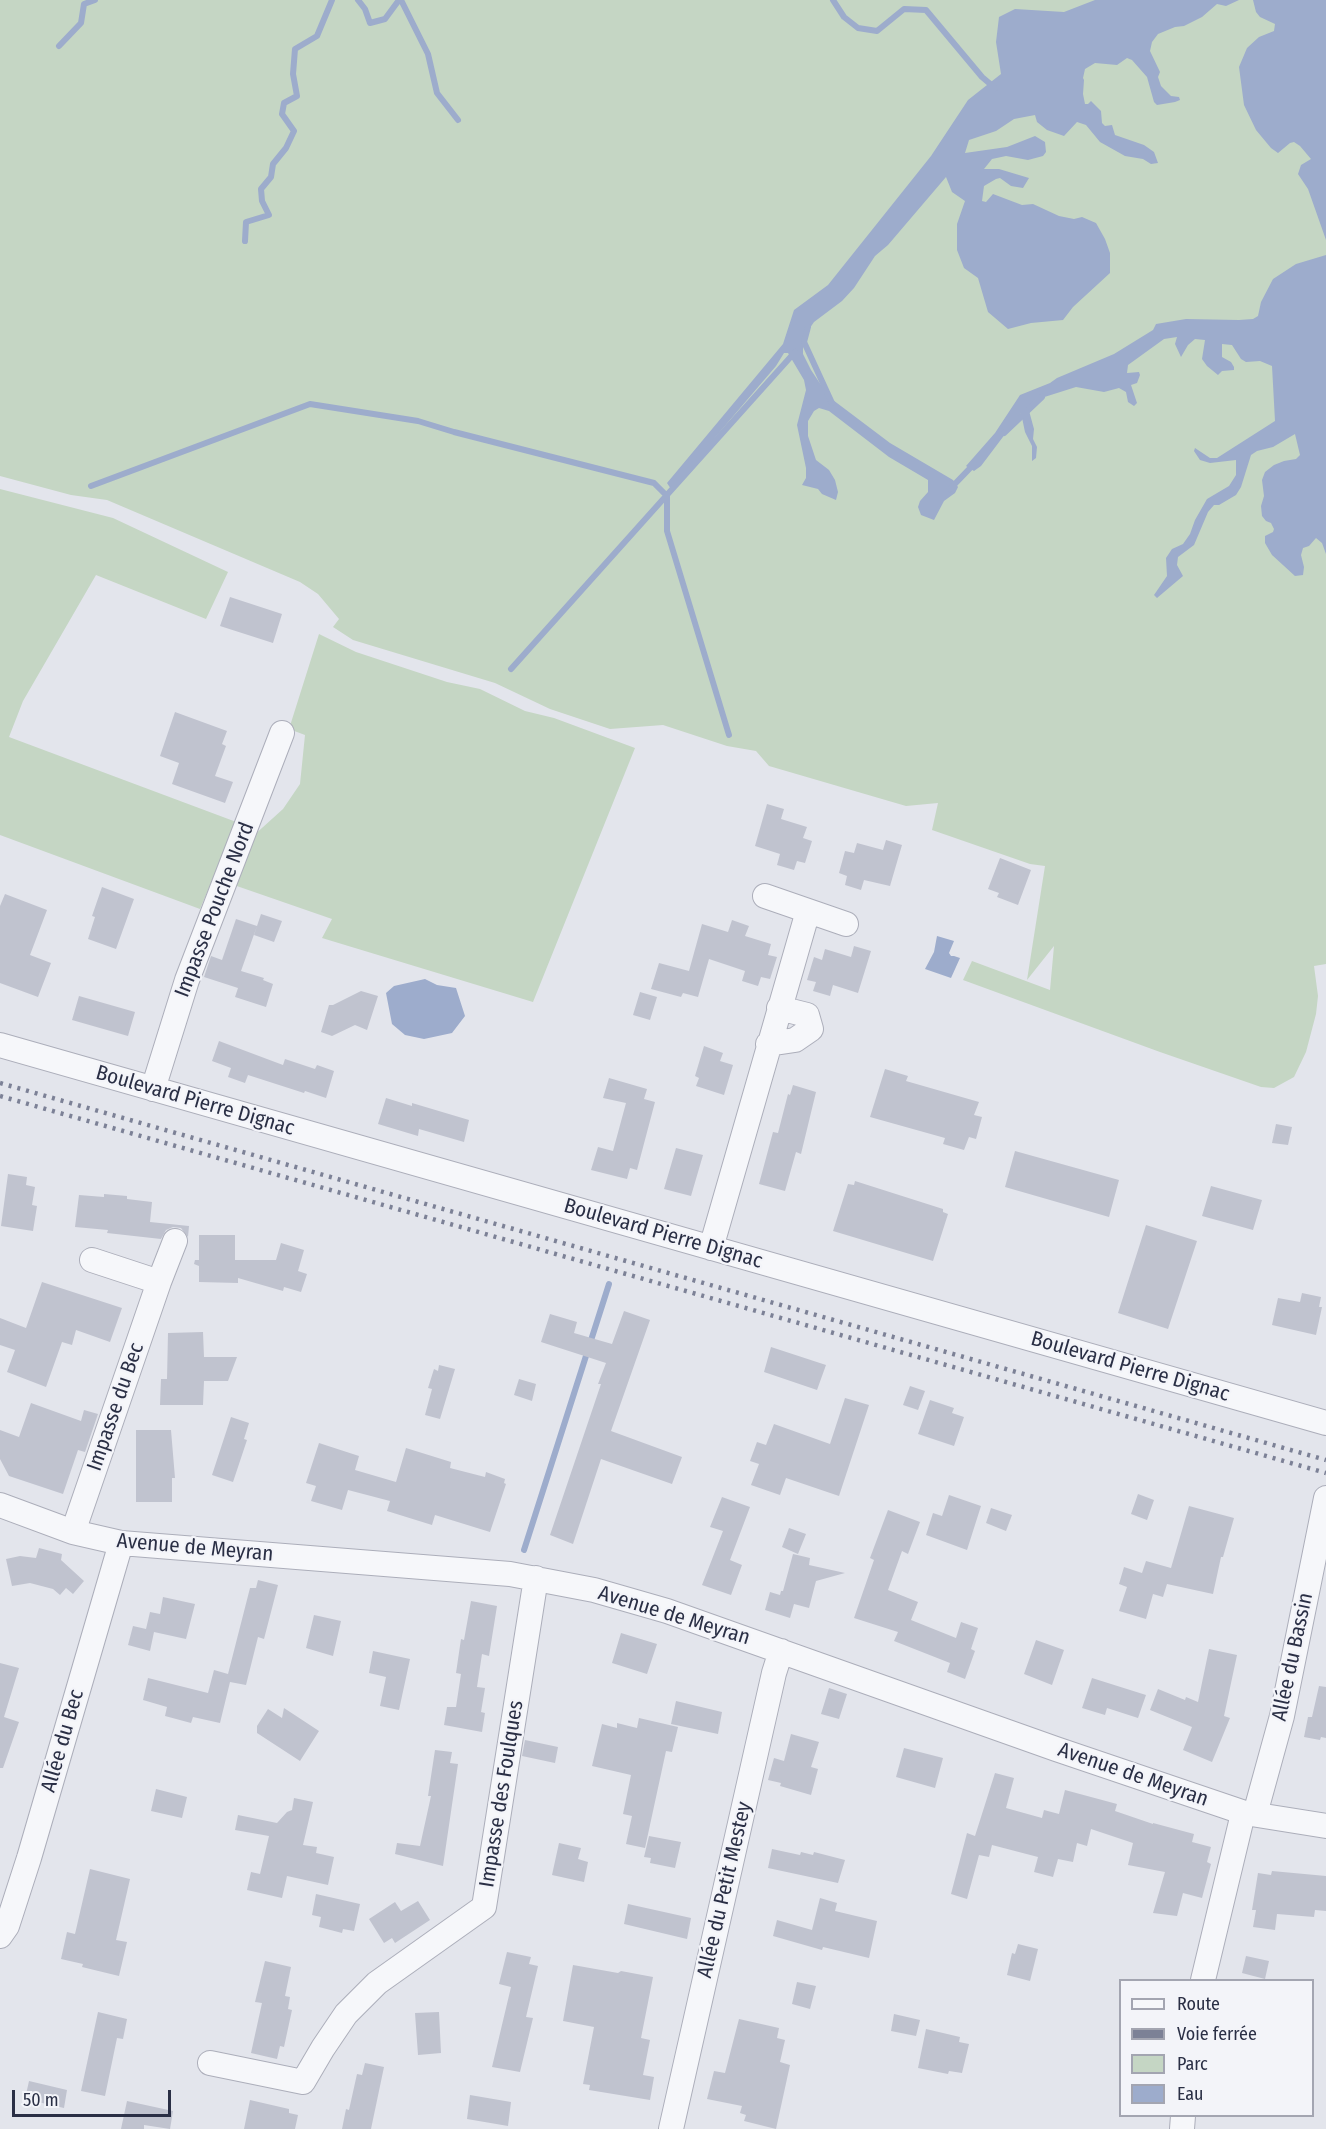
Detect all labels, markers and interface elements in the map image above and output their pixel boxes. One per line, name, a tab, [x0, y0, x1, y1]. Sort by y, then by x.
street label: Impasse Pouche Nord	[170, 819, 260, 1001]
street label: Boulevard Pierre Dignac	[93, 1061, 297, 1141]
street label: Boulevard Pierre Dignac	[561, 1194, 765, 1274]
street label: Boulevard Pierre Dignac	[1028, 1327, 1232, 1407]
street label: Impasse du Bec	[82, 1340, 150, 1474]
street label: Avenue de Meyran	[116, 1529, 274, 1567]
street label: Avenue de Meyran	[595, 1581, 753, 1651]
street label: Allée du Bassin	[1267, 1591, 1319, 1723]
street label: Allée du Bec	[36, 1687, 90, 1795]
street label: Impasse des Foulques	[475, 1699, 529, 1889]
street label: Avenue de Meyran	[1055, 1737, 1211, 1813]
street label: Allée du Petit Mestey	[692, 1799, 758, 1981]
legend	[1119, 1979, 1314, 2117]
text: Route	[1177, 1993, 1220, 2015]
text: Voie ferrée	[1177, 2023, 1257, 2045]
text: Parc	[1177, 2053, 1208, 2075]
scale bar	[15, 2078, 174, 2116]
text: Eau	[1177, 2083, 1203, 2105]
text: 50 m	[23, 2089, 59, 2111]

